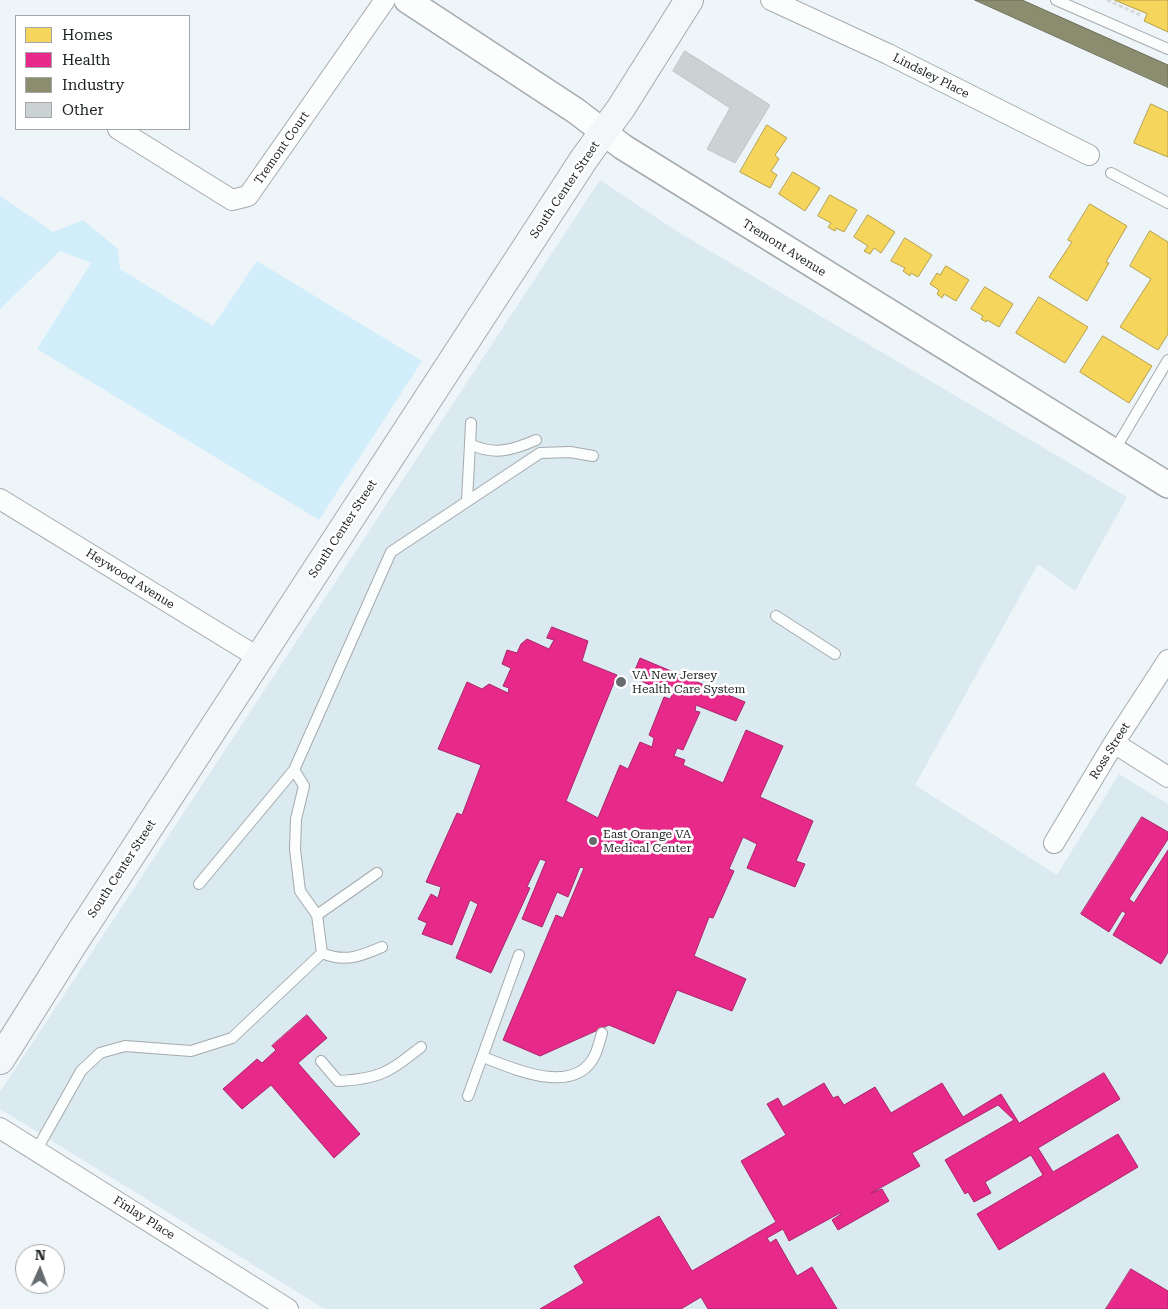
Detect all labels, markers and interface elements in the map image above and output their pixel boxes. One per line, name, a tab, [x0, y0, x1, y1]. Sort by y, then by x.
legend	[15, 15, 190, 130]
text: Homes	[62, 26, 113, 44]
text: Health	[62, 51, 111, 69]
street label: Lindsley Place	[890, 51, 972, 101]
text: Industry	[62, 76, 124, 94]
text: Other	[62, 101, 104, 119]
street label: Tremont Court	[251, 109, 313, 187]
street label: South Center Street	[527, 139, 603, 241]
street label: Tremont Avenue	[740, 216, 828, 280]
street label: South Center Street	[306, 477, 380, 581]
street label: Heywood Avenue	[83, 546, 177, 612]
place label: VA New Jersey Health Care System	[632, 668, 745, 696]
marker: VA New Jersey Health Care System	[614, 675, 628, 689]
street label: Ross Street	[1087, 720, 1133, 782]
street label: South Center Street	[85, 817, 159, 921]
place label: East Orange VA Medical Center	[603, 827, 691, 855]
marker: East Orange VA Medical Center	[587, 835, 599, 847]
street label: Finlay Place	[111, 1193, 177, 1243]
north arrow	[15, 1244, 65, 1294]
text: N	[35, 1247, 46, 1263]

